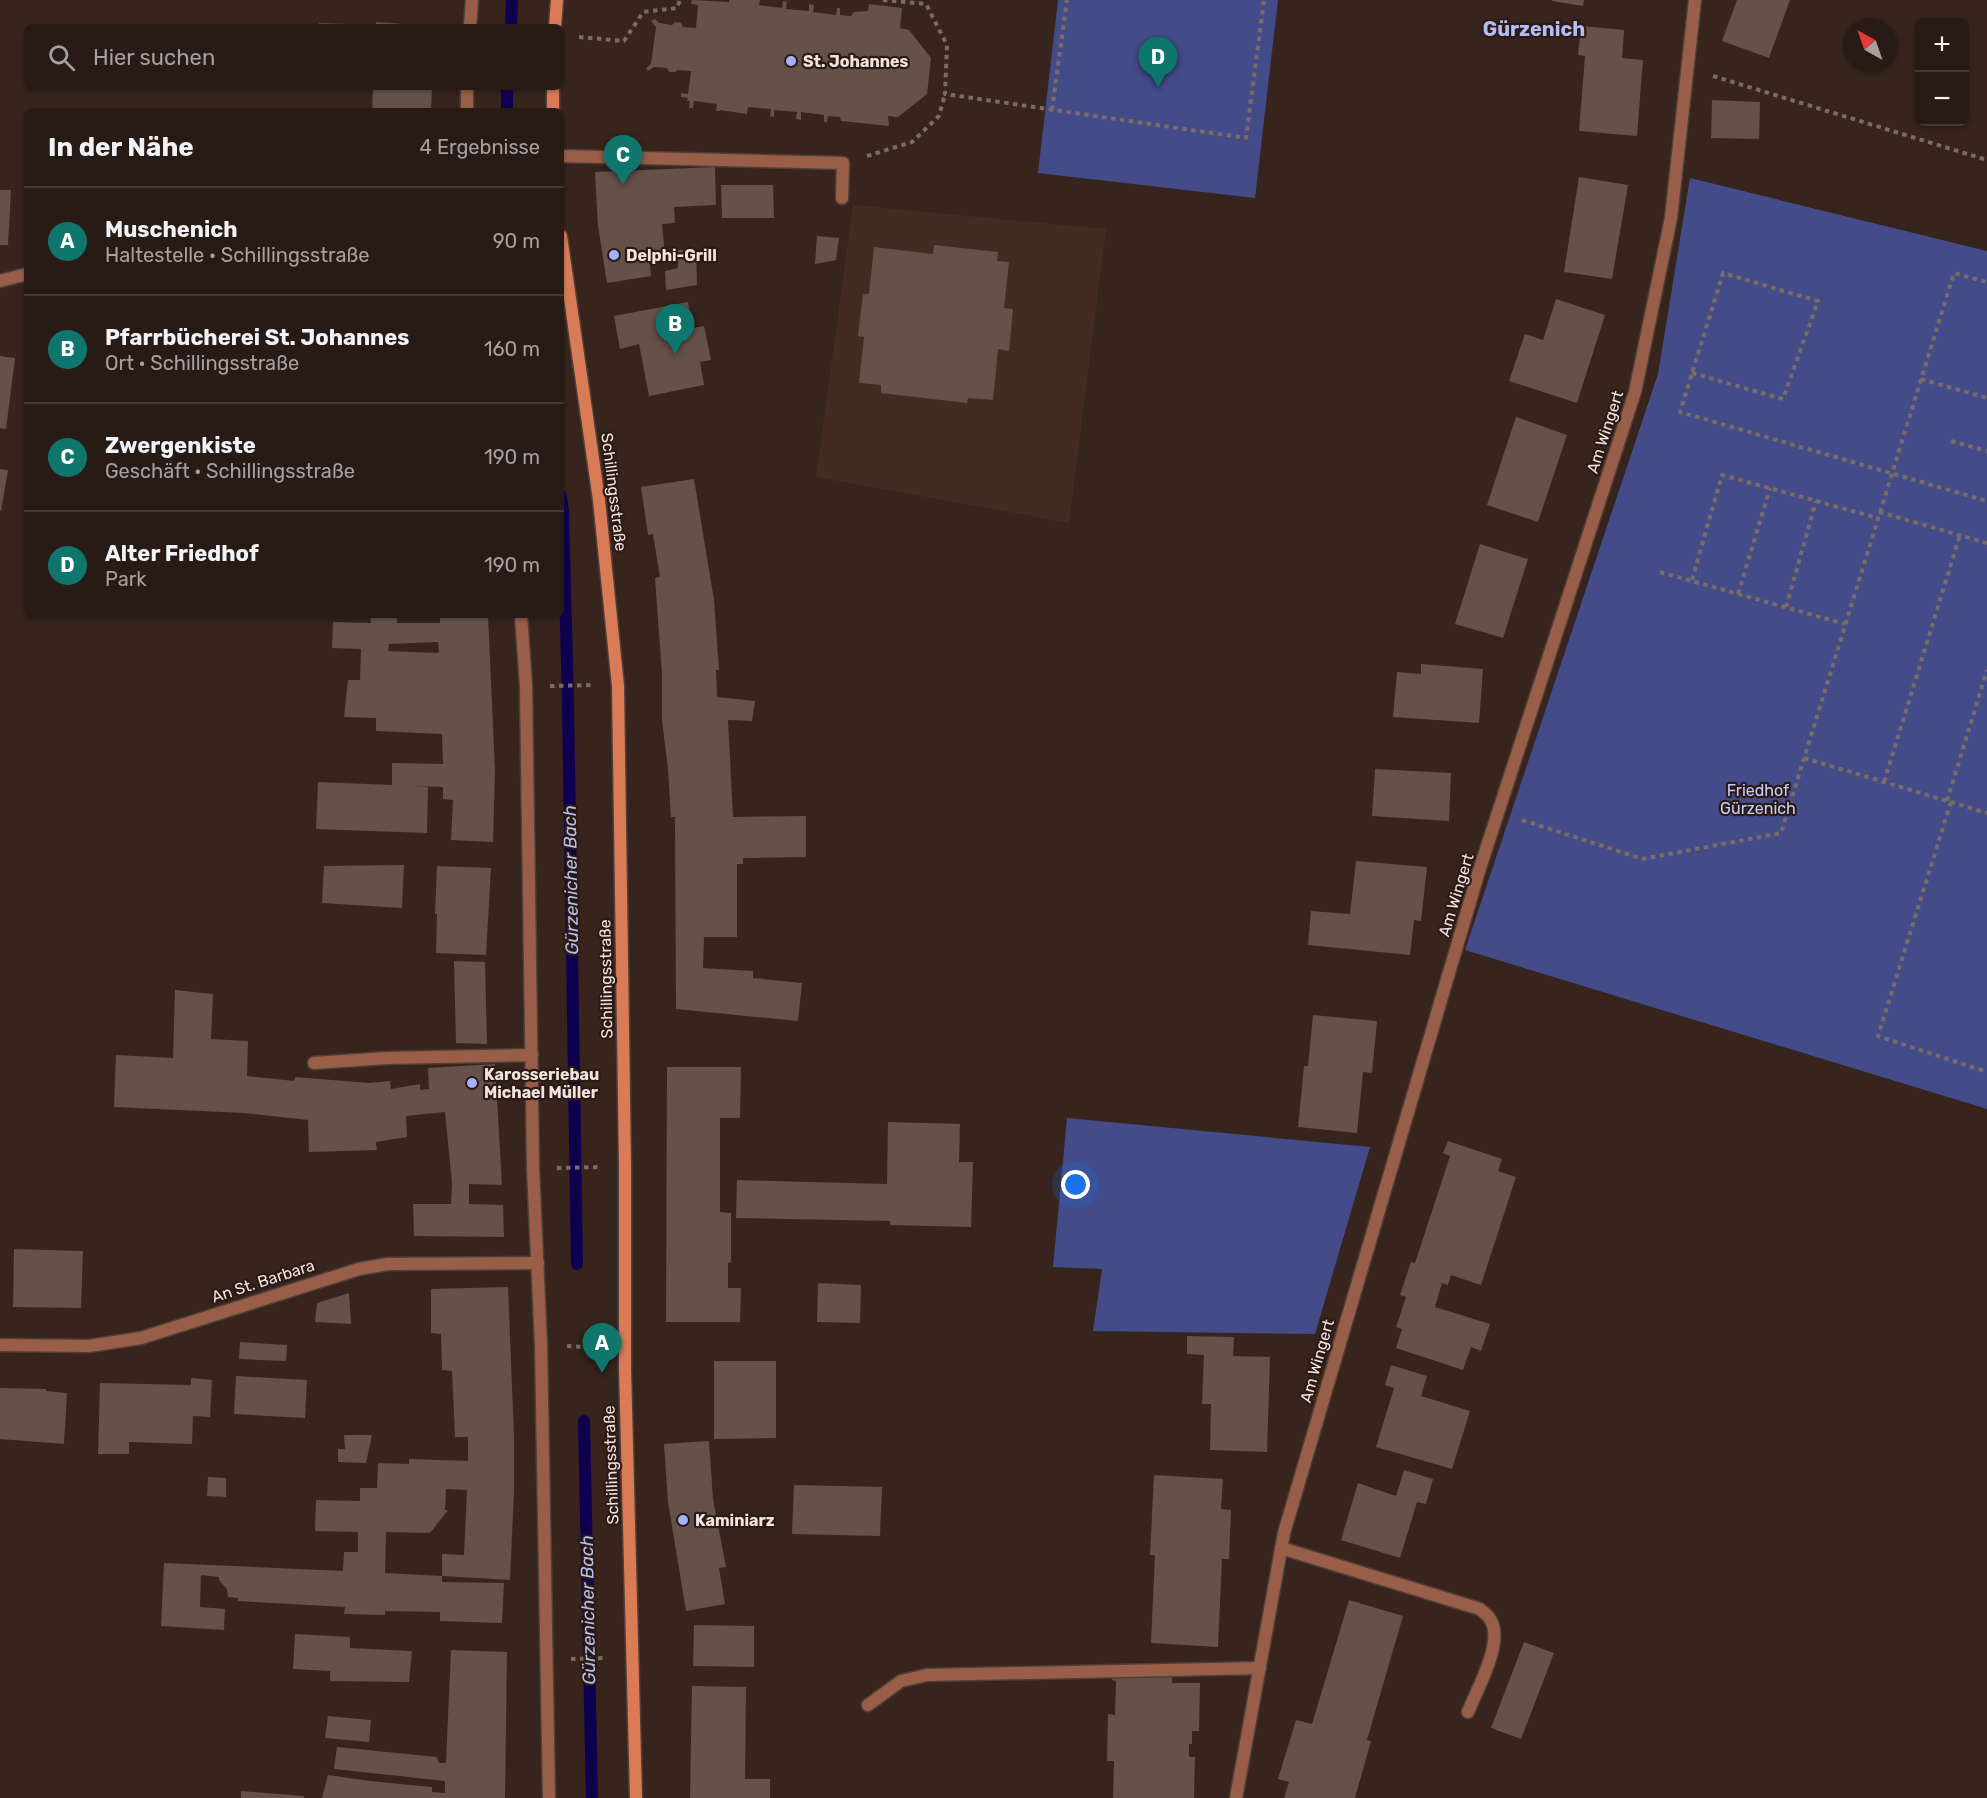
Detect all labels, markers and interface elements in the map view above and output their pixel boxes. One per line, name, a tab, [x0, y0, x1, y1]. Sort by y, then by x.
district label: Gürzenich	[1483, 17, 1585, 41]
north arrow	[1843, 18, 1897, 72]
map controls	[1915, 18, 1969, 126]
button: +	[1915, 18, 1969, 72]
search box	[24, 24, 564, 90]
pin: D	[1138, 38, 1178, 87]
icon: search	[45, 41, 78, 74]
text: Hier suchen	[93, 44, 215, 71]
place label: St. Johannes	[803, 52, 908, 71]
marker: St. Johannes	[784, 54, 798, 68]
button: −	[1915, 72, 1969, 126]
text: In der Nähe	[48, 132, 194, 163]
text: 4 Ergebnisse	[420, 135, 540, 159]
pin: C	[604, 136, 642, 185]
text: Muschenich	[105, 216, 238, 243]
text: A	[60, 229, 75, 253]
text: 90 m	[493, 229, 540, 253]
text: Haltestelle · Schillingsstraße	[105, 243, 370, 267]
place label: Delphi-Grill	[626, 246, 717, 265]
marker: Delphi-Grill	[607, 248, 621, 262]
pin: B	[656, 304, 694, 354]
text: Pfarrbücherei St. Johannes	[105, 324, 409, 351]
text: B	[60, 337, 75, 361]
text: 160 m	[484, 337, 540, 361]
text: Ort · Schillingsstraße	[105, 351, 299, 375]
street label: Am Wingert	[1583, 388, 1627, 476]
text: Zwergenkiste	[105, 432, 256, 459]
street label: Schillingsstraße	[597, 432, 631, 552]
text: C	[60, 445, 75, 469]
text: 190 m	[484, 445, 540, 469]
text: Geschäft · Schillingsstraße	[105, 459, 355, 483]
text: Alter Friedhof	[105, 540, 259, 567]
text: D	[60, 553, 75, 577]
text: 190 m	[484, 553, 540, 577]
text: Park	[105, 567, 147, 591]
park label: Friedhof Gürzenich	[1720, 781, 1796, 818]
water label: Gürzenicher Bach	[559, 805, 583, 955]
street label: Am Wingert	[1434, 851, 1478, 939]
street label: Schillingsstraße	[595, 919, 617, 1039]
place label: Karosseriebau Michael Müller	[484, 1065, 599, 1102]
marker: Karosseriebau Michael Müller	[465, 1076, 479, 1090]
your location	[1061, 1170, 1090, 1199]
street label: An St. Barbara	[209, 1255, 317, 1307]
street label: Am Wingert	[1296, 1317, 1338, 1405]
pin: A	[582, 1324, 622, 1373]
street label: Schillingsstraße	[599, 1405, 623, 1525]
place label: Kaminiarz	[695, 1511, 775, 1530]
marker: Kaminiarz	[676, 1513, 690, 1527]
water label: Gürzenicher Bach	[576, 1535, 600, 1685]

